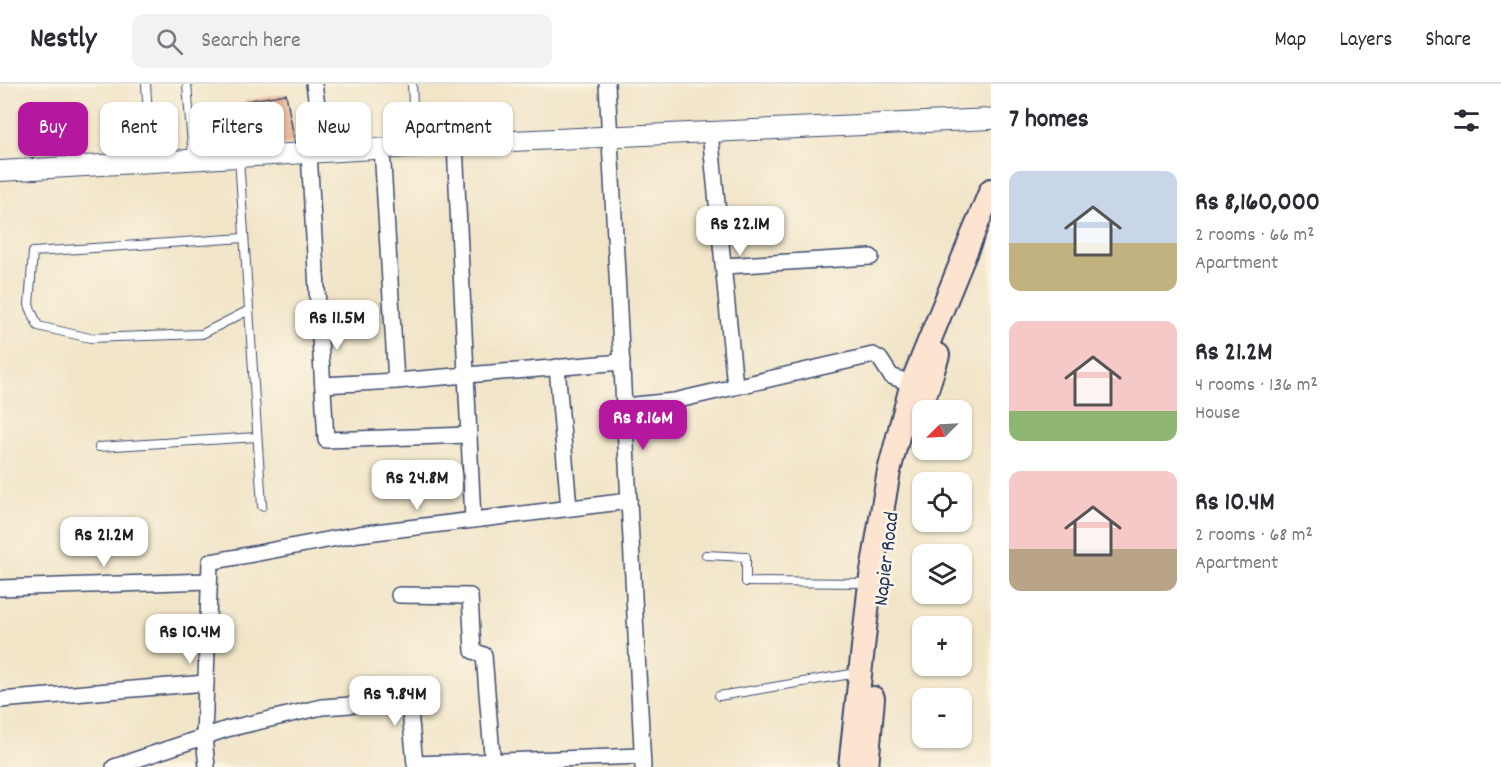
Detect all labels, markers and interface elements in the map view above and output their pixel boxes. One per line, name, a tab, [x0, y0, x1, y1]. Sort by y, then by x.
search box	[132, 14, 552, 68]
text: Nestly	[30, 21, 96, 61]
icon: search	[153, 25, 186, 58]
text: Search here	[201, 26, 301, 57]
text: Map	[1275, 26, 1306, 56]
text: Layers	[1339, 26, 1392, 56]
text: Share	[1425, 26, 1471, 56]
chip: Buy	[18, 102, 88, 156]
chip: Rent	[100, 102, 178, 156]
chip: Filters	[190, 102, 284, 156]
chip: New	[296, 102, 371, 156]
chip: Apartment	[383, 102, 513, 156]
text: 7 homes	[1009, 102, 1089, 139]
icon: filters	[1450, 104, 1483, 137]
text: Rs 8,160,000	[1195, 185, 1320, 222]
icon: home	[1057, 195, 1129, 267]
pin: Rs 22.1M	[678, 206, 802, 257]
text: Rs 22.1M	[710, 211, 770, 239]
text: 2 rooms · 66 m²	[1195, 222, 1315, 250]
text: Apartment	[1195, 250, 1278, 278]
pin: Rs 11.5M	[275, 300, 399, 351]
text: Rs 11.5M	[309, 305, 365, 333]
text: Rs 21.2M	[1195, 335, 1273, 372]
icon: home	[1057, 345, 1129, 417]
text: 4 rooms · 136 m²	[1195, 372, 1318, 400]
pin: Rs 8.16M	[581, 400, 705, 451]
north arrow	[912, 400, 972, 460]
map controls	[912, 400, 972, 748]
text: House	[1195, 400, 1240, 428]
text: Rs 8.16M	[613, 405, 673, 433]
pin: Rs 24.8M	[355, 460, 479, 511]
text: Rs 24.8M	[386, 465, 448, 493]
button: locate	[912, 472, 972, 532]
text: Rs 10.4M	[1195, 485, 1275, 522]
icon: home	[1057, 495, 1129, 567]
street label: Napier Road	[867, 510, 909, 608]
pin: Rs 21.2M	[42, 517, 166, 568]
text: Rs 21.2M	[74, 522, 134, 550]
text: 2 rooms · 68 m²	[1195, 522, 1313, 550]
button: layers	[912, 544, 972, 604]
text: Apartment	[1195, 550, 1278, 578]
pin: Rs 10.4M	[128, 614, 252, 665]
button: +	[912, 616, 972, 676]
text: Rs 10.4M	[159, 619, 221, 647]
pin: Rs 9.84M	[333, 676, 457, 727]
text: Rs 9.84M	[363, 681, 427, 709]
button: −	[912, 688, 972, 748]

